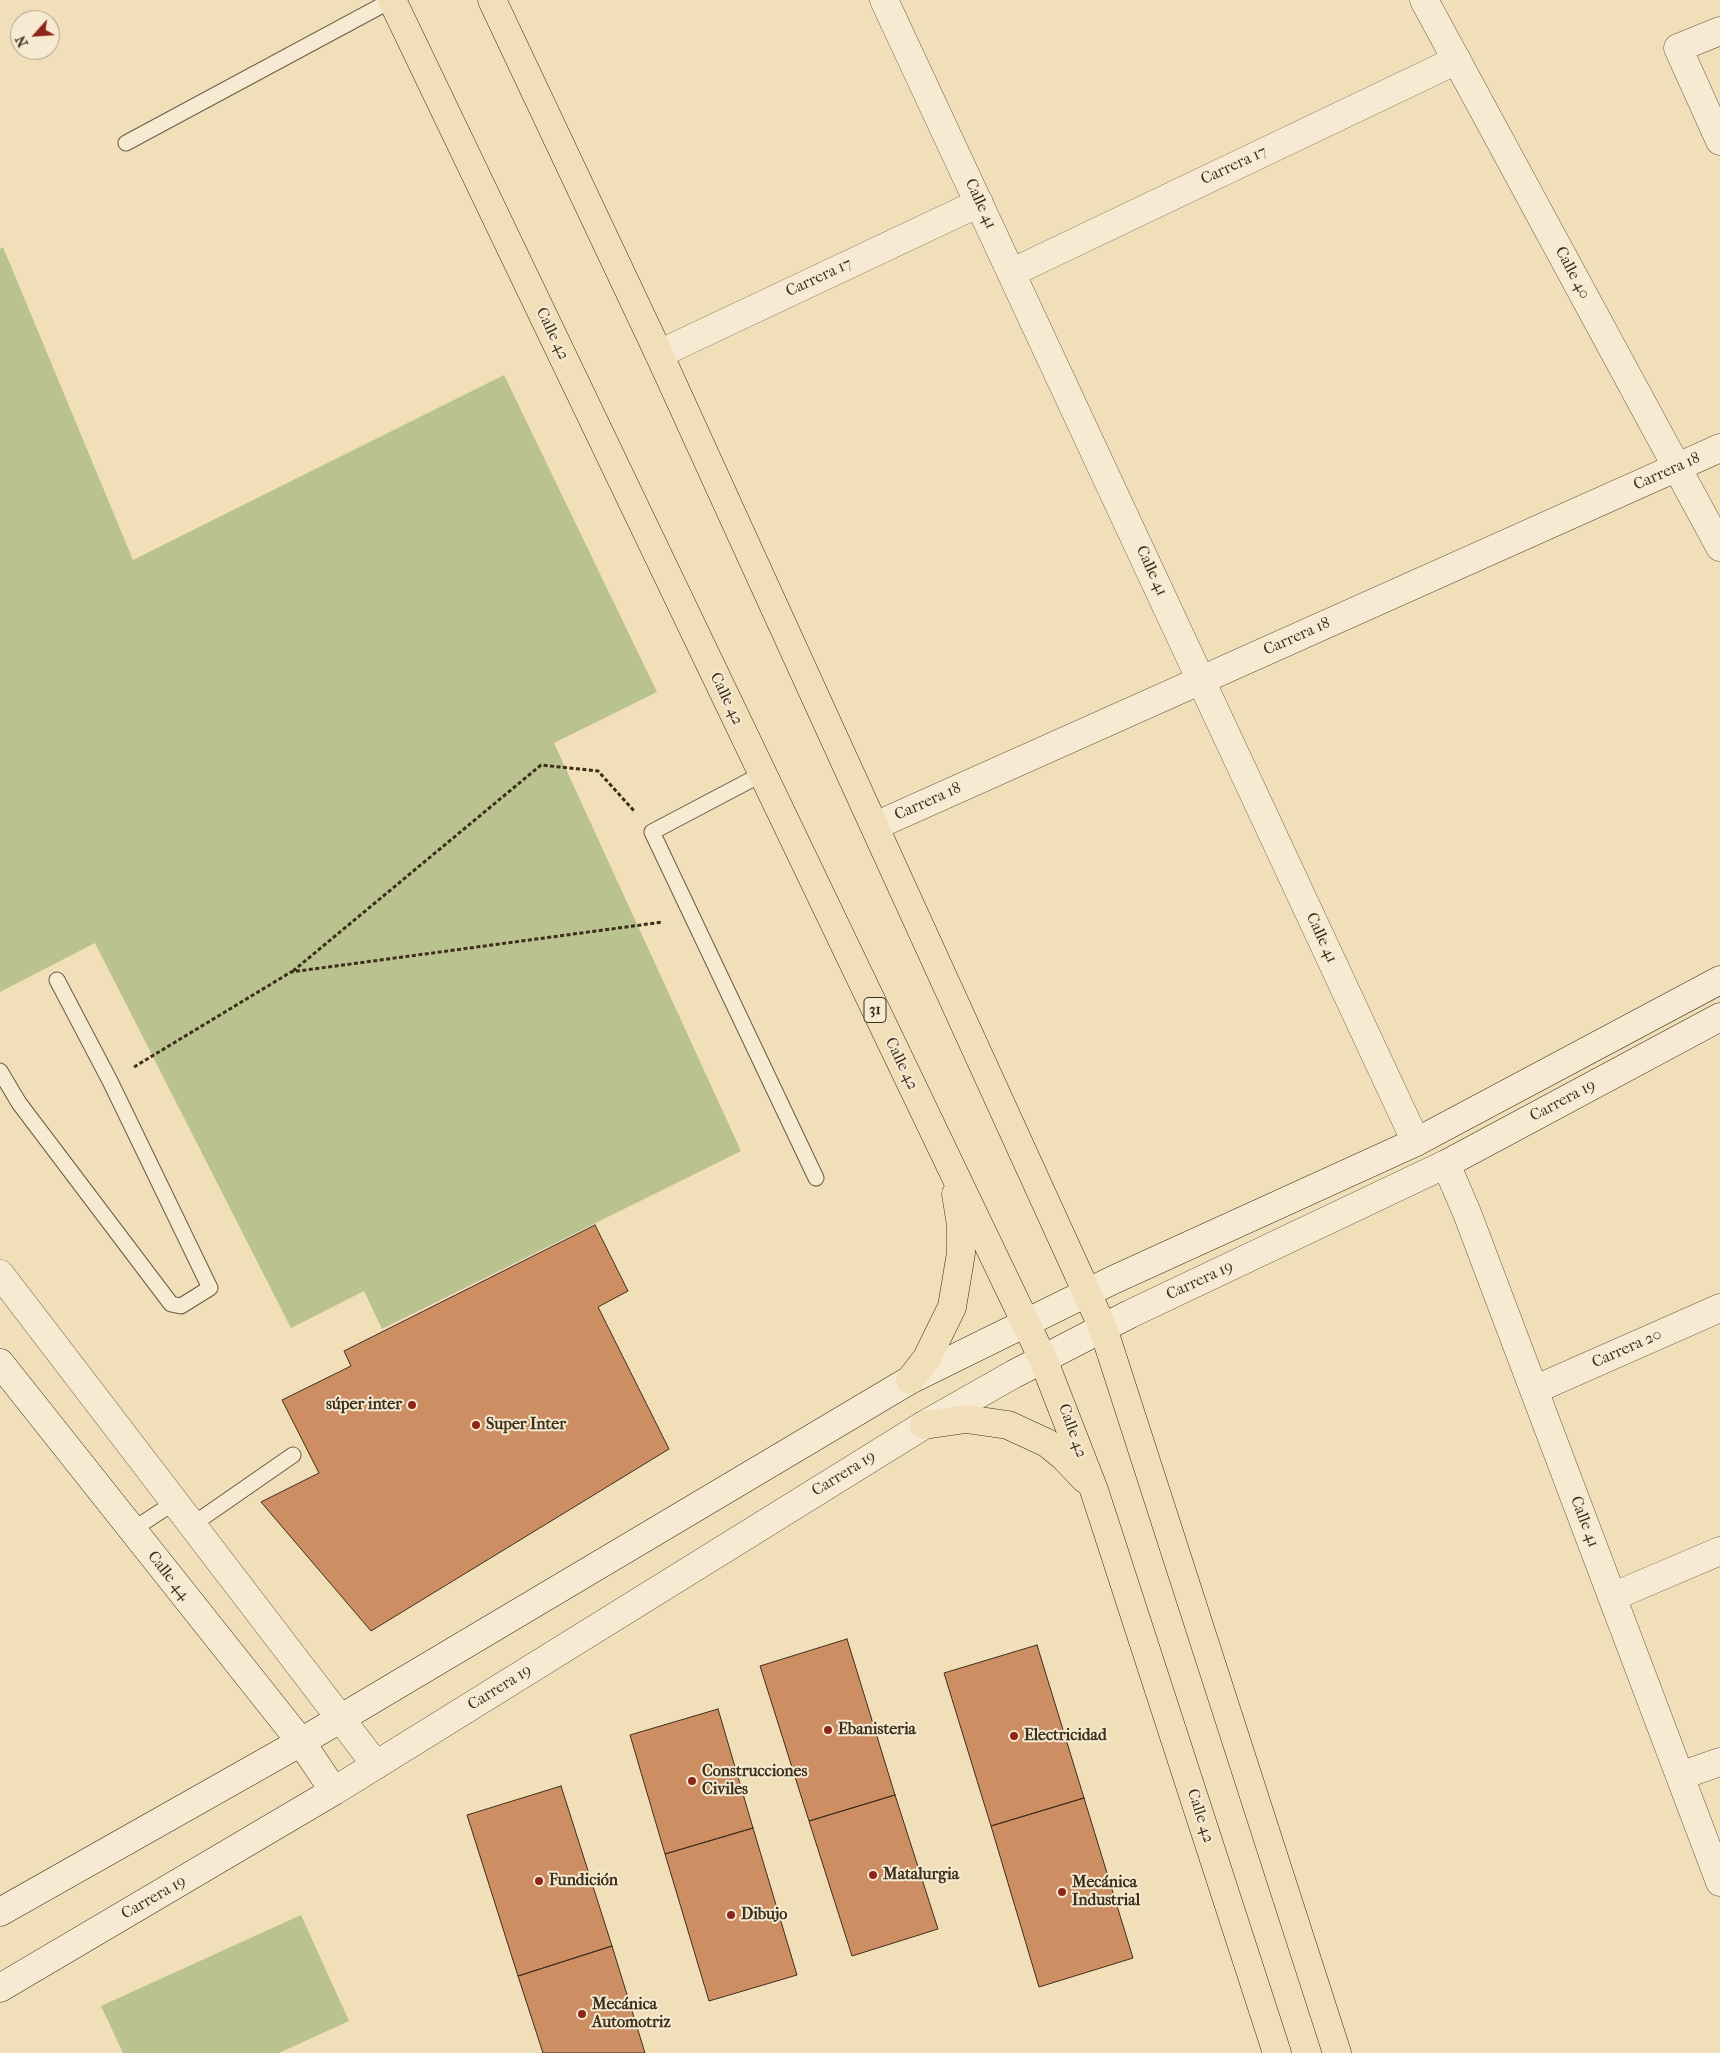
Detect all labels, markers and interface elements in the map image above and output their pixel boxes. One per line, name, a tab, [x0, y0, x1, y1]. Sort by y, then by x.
north arrow	[10, 10, 60, 60]
text: N	[12, 33, 32, 50]
street label: Carrera 17	[1198, 142, 1270, 190]
street label: Calle 41	[960, 176, 1000, 232]
street label: Calle 40	[1550, 244, 1594, 302]
street label: Carrera 17	[783, 254, 855, 302]
street label: Calle 42	[531, 305, 573, 363]
street label: Carrera 18	[1631, 449, 1703, 495]
street label: Calle 41	[1131, 543, 1171, 599]
street label: Carrera 18	[1261, 614, 1333, 660]
street label: Calle 42	[705, 670, 747, 728]
street label: Carrera 18	[892, 779, 964, 825]
street label: Calle 41	[1301, 910, 1341, 966]
road number: 31	[864, 998, 886, 1022]
street label: Calle 42	[880, 1035, 922, 1093]
street label: Carrera 19	[1527, 1076, 1599, 1126]
street label: Carrera 19	[1164, 1257, 1236, 1305]
street label: Carrera 20	[1589, 1325, 1665, 1373]
place label: súper inter	[326, 1395, 402, 1415]
marker: súper inter	[406, 1399, 418, 1411]
street label: Calle 42	[1053, 1401, 1091, 1461]
place label: Super Inter	[486, 1415, 566, 1435]
marker: Super Inter	[470, 1419, 482, 1431]
street label: Carrera 19	[809, 1447, 879, 1501]
street label: Calle 41	[1565, 1494, 1603, 1550]
street label: Calle 44	[143, 1548, 193, 1604]
street label: Carrera 19	[465, 1661, 535, 1715]
place label: Ebanisteria	[838, 1720, 916, 1740]
marker: Ebanisteria	[822, 1724, 834, 1736]
place label: Electricidad	[1024, 1726, 1107, 1746]
marker: Electricidad	[1008, 1730, 1020, 1742]
place label: Construcciones Civiles	[702, 1762, 807, 1800]
marker: Construcciones Civiles	[686, 1775, 698, 1787]
street label: Calle 42	[1182, 1786, 1218, 1846]
place label: Matalurgia	[883, 1865, 959, 1885]
marker: Matalurgia	[867, 1869, 879, 1881]
place label: Fundición	[549, 1871, 618, 1891]
street label: Carrera 19	[118, 1872, 190, 1924]
place label: Mecánica Industrial	[1072, 1873, 1140, 1911]
marker: Fundición	[533, 1875, 545, 1887]
marker: Mecánica Industrial	[1056, 1886, 1068, 1898]
place label: Dibujo	[741, 1905, 787, 1925]
marker: Dibujo	[725, 1909, 737, 1921]
place label: Mecánica Automotriz	[592, 1995, 671, 2033]
marker: Mecánica Automotriz	[576, 2008, 588, 2020]

